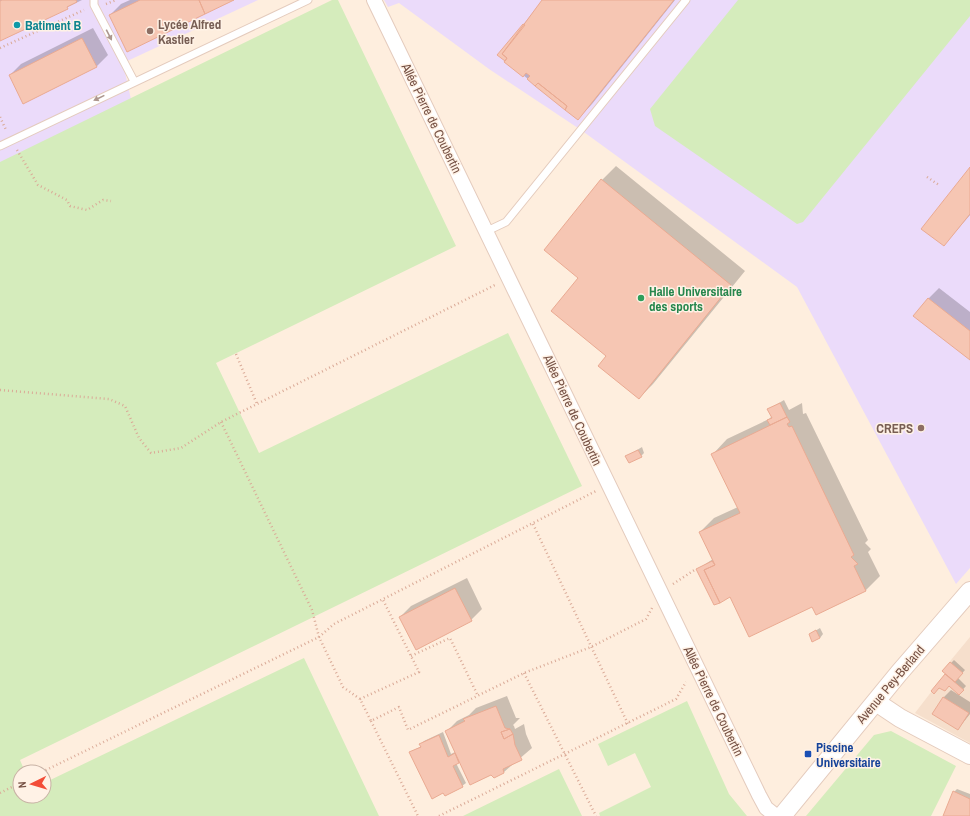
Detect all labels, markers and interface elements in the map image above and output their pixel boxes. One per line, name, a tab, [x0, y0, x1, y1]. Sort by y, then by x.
place label: Lycée Alfred Kastler	[158, 16, 221, 48]
place label: Batiment B	[25, 17, 82, 34]
marker: Batiment B	[12, 20, 22, 30]
marker: Lycée Alfred Kastler	[145, 26, 155, 36]
one-way arrow	[106, 30, 112, 41]
street label: Allée Pierre de Coubertin	[397, 60, 466, 176]
one-way arrow	[93, 95, 104, 101]
place label: Halle Universitaire des sports	[649, 283, 742, 315]
marker: Halle Universitaire des sports	[636, 293, 646, 303]
street label: Allée Pierre de Coubertin	[539, 351, 606, 468]
place label: CREPS	[876, 420, 913, 437]
marker: CREPS	[916, 423, 926, 433]
street label: Avenue Pey-Berland	[852, 641, 928, 728]
street label: Allée Pierre de Coubertin	[679, 643, 748, 759]
place label: Piscine Universitaire	[816, 739, 881, 771]
marker: Piscine Universitaire	[803, 749, 813, 759]
north arrow	[12, 764, 52, 804]
text: N	[15, 781, 29, 789]

